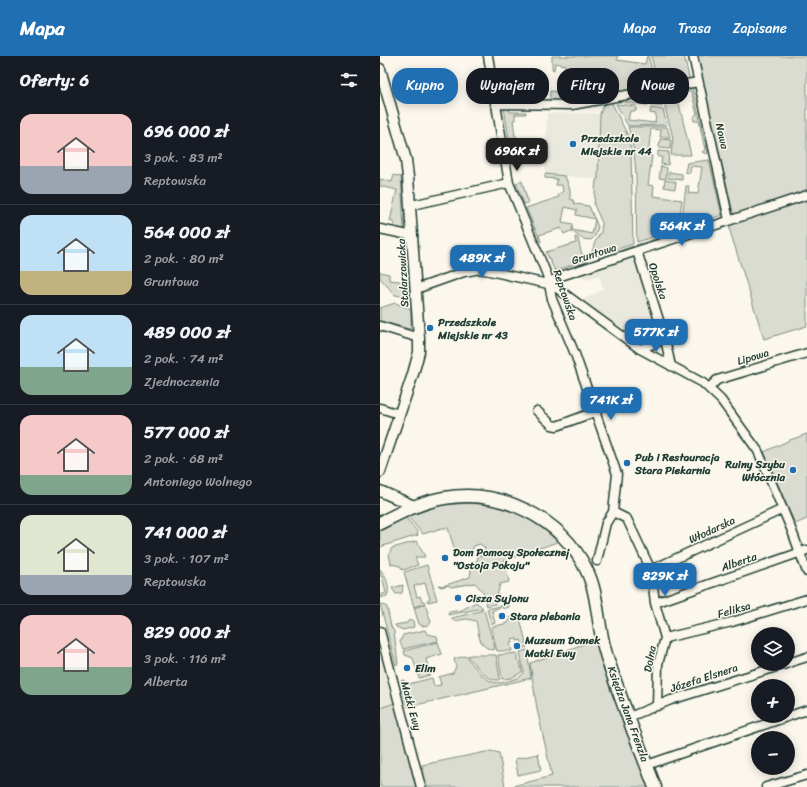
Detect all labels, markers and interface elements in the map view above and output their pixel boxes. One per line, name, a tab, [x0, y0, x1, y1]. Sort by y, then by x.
text: Mapa	[20, 12, 65, 45]
text: Mapa	[623, 16, 656, 41]
text: Trasa	[678, 16, 711, 41]
text: Zapisane	[733, 16, 787, 41]
text: Oferty: 6	[20, 65, 89, 95]
chip: Kupno	[392, 68, 458, 104]
chip: Wynajem	[466, 68, 549, 104]
chip: Filtry	[557, 68, 619, 104]
chip: Nowe	[627, 68, 689, 104]
icon: filters	[338, 69, 360, 91]
text: 696 000 zł	[144, 116, 228, 146]
street label: Nowa	[710, 121, 734, 151]
place label: Przedszkole Miejskie nr 44	[580, 129, 652, 161]
icon: home	[52, 130, 100, 178]
pin: 696K zł	[480, 138, 554, 172]
text: 696K zł	[495, 139, 539, 162]
marker: Przedszkole Miejskie nr 44	[568, 139, 578, 149]
text: 3 pok. · 83 m²	[144, 146, 223, 169]
text: Reptowska	[144, 169, 206, 192]
pin: 564K zł	[645, 213, 719, 247]
text: 564K zł	[659, 214, 705, 237]
text: 564 000 zł	[144, 217, 229, 247]
icon: home	[52, 231, 100, 279]
street label: Stolarzowicka	[392, 238, 414, 308]
street label: Gruntowa	[569, 238, 619, 270]
pin: 489K zł	[445, 245, 519, 279]
text: 489K zł	[459, 246, 505, 269]
text: 2 pok. · 80 m²	[144, 247, 224, 270]
street label: Opolska	[643, 260, 673, 302]
street label: Reptowska	[547, 267, 583, 323]
text: Gruntowa	[144, 270, 199, 293]
place label: Przedszkole Miejskie nr 43	[437, 313, 509, 345]
text: 489 000 zł	[144, 317, 230, 347]
pin: 577K zł	[619, 319, 693, 353]
text: 577K zł	[634, 320, 678, 343]
marker: Przedszkole Miejskie nr 43	[425, 323, 435, 333]
icon: home	[52, 331, 100, 379]
street label: Lipowa	[735, 343, 772, 371]
text: 2 pok. · 74 m²	[144, 347, 223, 370]
text: Zjednoczenia	[144, 370, 219, 393]
pin: 741K zł	[574, 387, 648, 421]
text: 741K zł	[590, 388, 632, 411]
text: 577 000 zł	[144, 417, 229, 447]
icon: home	[52, 431, 100, 479]
text: 2 pok. · 68 m²	[144, 447, 223, 470]
place label: Pub i Restauracja Stara Piekarnia	[634, 448, 720, 480]
place label: Ruiny Szybu Włócznia	[724, 455, 786, 487]
marker: Pub i Restauracja Stara Piekarnia	[622, 458, 632, 468]
marker: Ruiny Szybu Włócznia	[788, 465, 798, 475]
text: Antoniego Wolnego	[144, 470, 252, 493]
street label: Włodarska	[686, 511, 739, 549]
text: 741 000 zł	[144, 517, 226, 547]
icon: home	[52, 531, 100, 579]
place label: Dom Pomocy Społecznej "Ostoja Pokoju"	[453, 543, 570, 575]
text: 3 pok. · 107 m²	[144, 547, 229, 570]
street label: Alberta	[718, 547, 760, 577]
marker: Dom Pomocy Społecznej "Ostoja Pokoju"	[440, 553, 450, 563]
pin: 829K zł	[628, 563, 702, 597]
text: 829K zł	[642, 564, 688, 587]
text: Reptowska	[144, 570, 206, 593]
place label: Cisza Syjonu	[465, 589, 530, 608]
marker: Cisza Syjonu	[453, 593, 463, 603]
street label: Feliksa	[715, 596, 753, 624]
place label: Stara plebania	[509, 607, 581, 626]
marker: Stara plebania	[497, 611, 507, 621]
text: 829 000 zł	[144, 617, 229, 647]
map controls	[751, 627, 795, 775]
button: layers	[751, 627, 795, 671]
icon: home	[52, 631, 100, 679]
place label: Muzeum Domek Matki Ewy	[524, 631, 601, 663]
marker: Muzeum Domek Matki Ewy	[512, 641, 522, 651]
street label: Dolna	[638, 644, 662, 674]
text: 3 pok. · 116 m²	[144, 647, 226, 670]
street label: Józefa Elsnera	[667, 658, 741, 698]
place label: Elim	[415, 659, 436, 678]
marker: Elim	[402, 663, 412, 673]
street label: Księdza Jana Frenzla	[602, 663, 654, 765]
text: Alberta	[144, 670, 187, 693]
street label: Matki Ewy	[395, 679, 427, 733]
button: +	[751, 679, 795, 723]
button: −	[751, 731, 795, 775]

